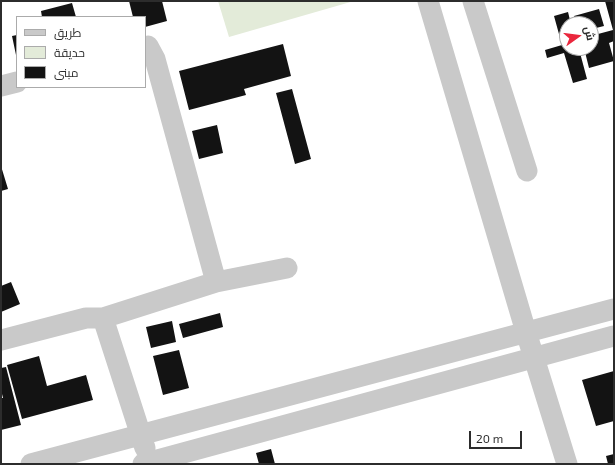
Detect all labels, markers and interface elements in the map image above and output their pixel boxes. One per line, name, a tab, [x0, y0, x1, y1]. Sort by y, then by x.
legend	[16, 16, 146, 88]
north arrow	[559, 16, 599, 56]
text: طريق	[54, 25, 81, 39]
text: ش	[582, 25, 598, 42]
text: حديقة	[54, 45, 85, 59]
text: مبنى	[54, 65, 79, 79]
scale bar	[471, 423, 524, 449]
text: 20 m	[476, 431, 503, 445]

